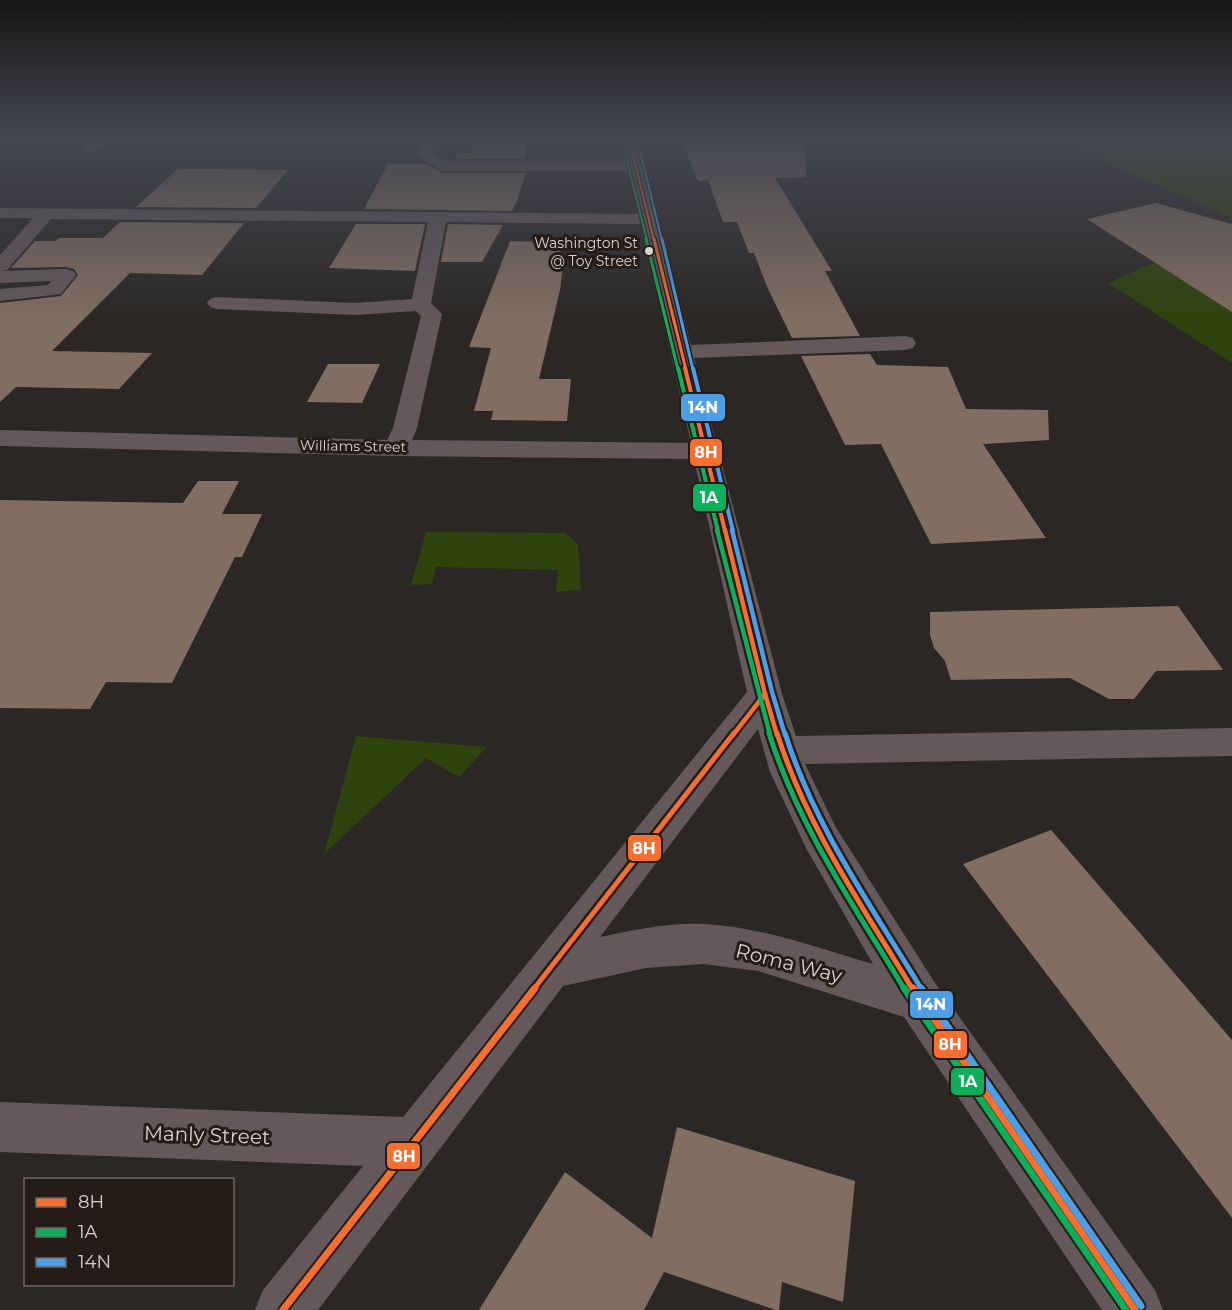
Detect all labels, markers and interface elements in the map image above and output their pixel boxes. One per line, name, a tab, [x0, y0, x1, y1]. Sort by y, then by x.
place label: Washington St @ Toy Street	[534, 234, 638, 270]
marker: Washington St @ Toy Street	[643, 245, 655, 257]
line badge: 14N	[680, 393, 726, 422]
text: 14N	[688, 398, 718, 417]
street label: Williams Street	[300, 436, 407, 456]
line badge: 8H	[689, 438, 723, 467]
text: 8H	[694, 443, 718, 462]
line badge: 1A	[692, 483, 727, 512]
text: 1A	[700, 488, 719, 507]
line badge: 8H	[627, 834, 662, 862]
text: 8H	[632, 839, 656, 858]
street label: Roma Way	[733, 938, 845, 988]
line badge: 14N	[909, 990, 954, 1019]
text: 14N	[916, 995, 946, 1014]
line badge: 8H	[933, 1030, 968, 1059]
text: 8H	[938, 1035, 962, 1054]
line badge: 1A	[950, 1067, 985, 1096]
text: 1A	[959, 1072, 978, 1091]
street label: Manly Street	[143, 1121, 271, 1149]
line badge: 8H	[386, 1142, 421, 1170]
text: 8H	[392, 1147, 416, 1166]
legend	[24, 1178, 234, 1286]
text: 8H	[78, 1191, 104, 1213]
text: 1A	[78, 1221, 97, 1243]
text: 14N	[78, 1251, 111, 1273]

